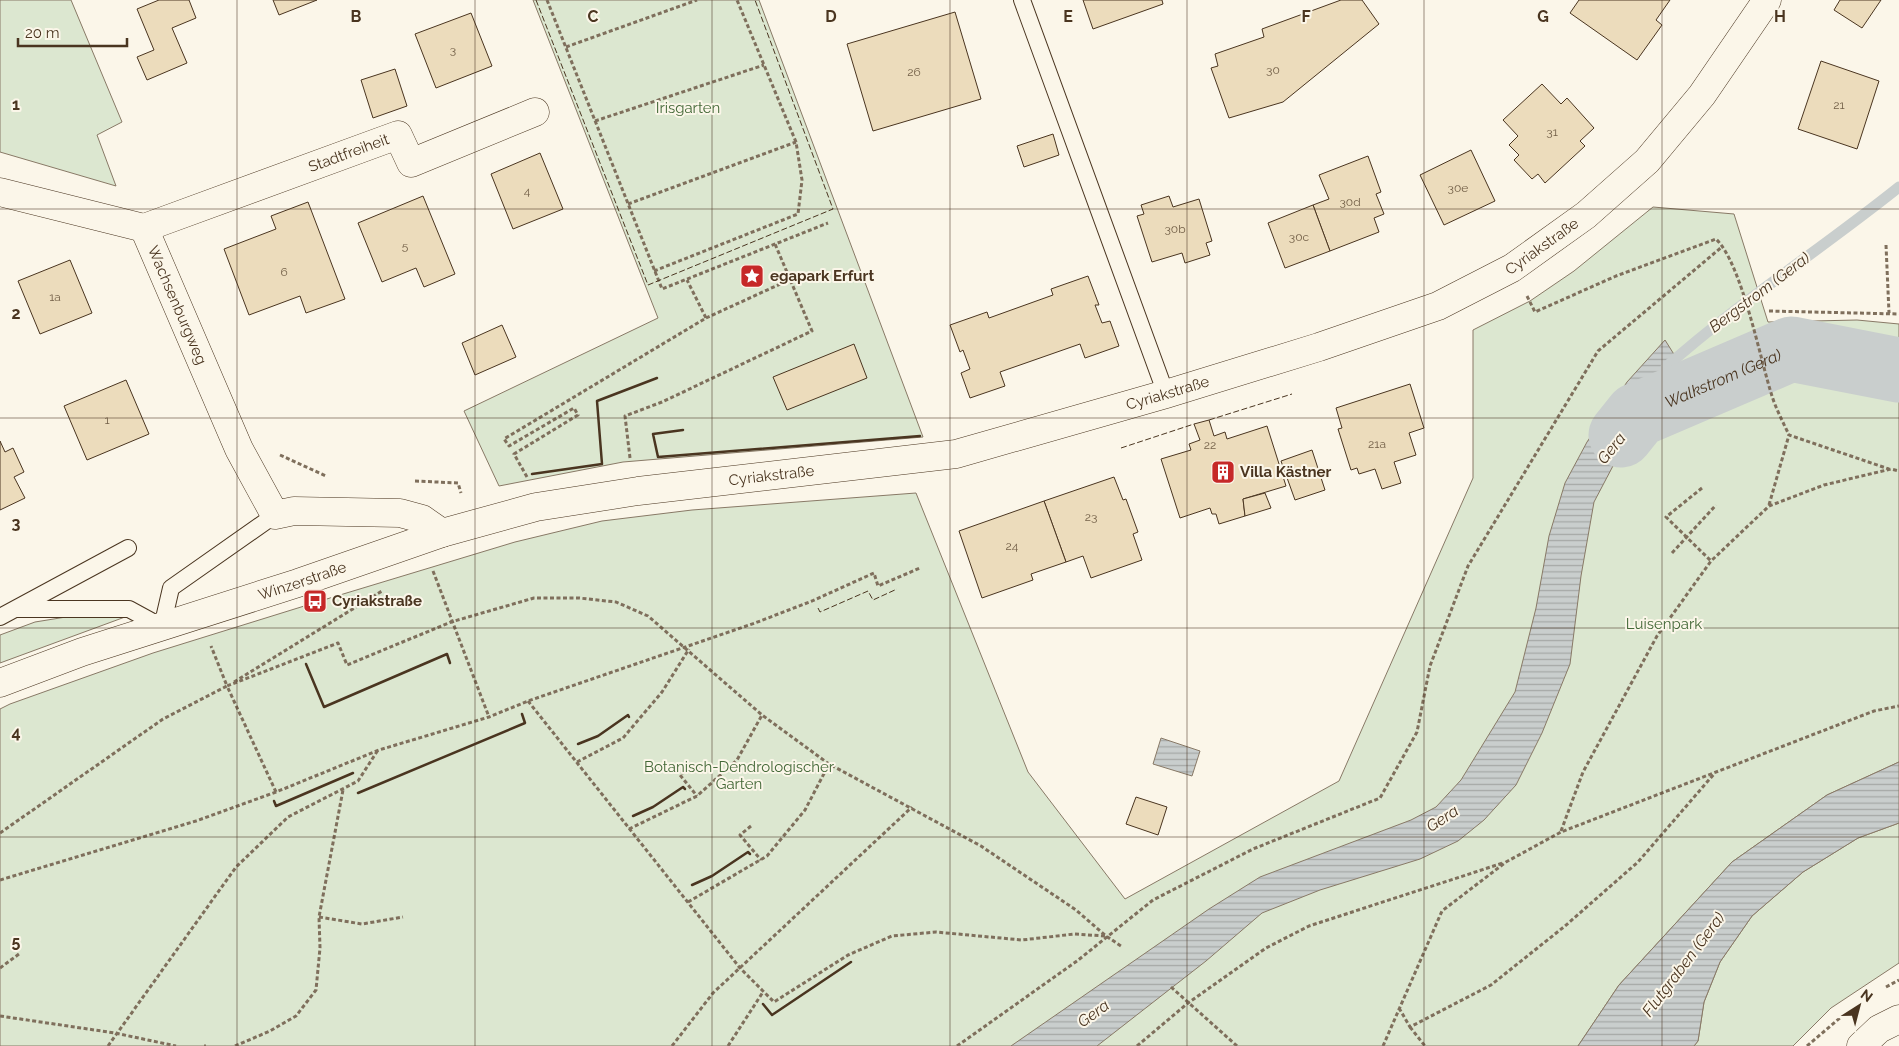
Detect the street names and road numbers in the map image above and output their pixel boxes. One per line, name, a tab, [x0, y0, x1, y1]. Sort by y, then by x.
street label: Stadtfreiheit	[306, 130, 391, 176]
street label: Cyriakstraße	[1502, 214, 1582, 279]
street label: Wachsenburgweg	[144, 243, 211, 367]
street label: Cyriakstraße	[1124, 372, 1212, 414]
street label: Cyriakstraße	[728, 462, 815, 489]
street label: Winzerstraße	[256, 558, 349, 604]

